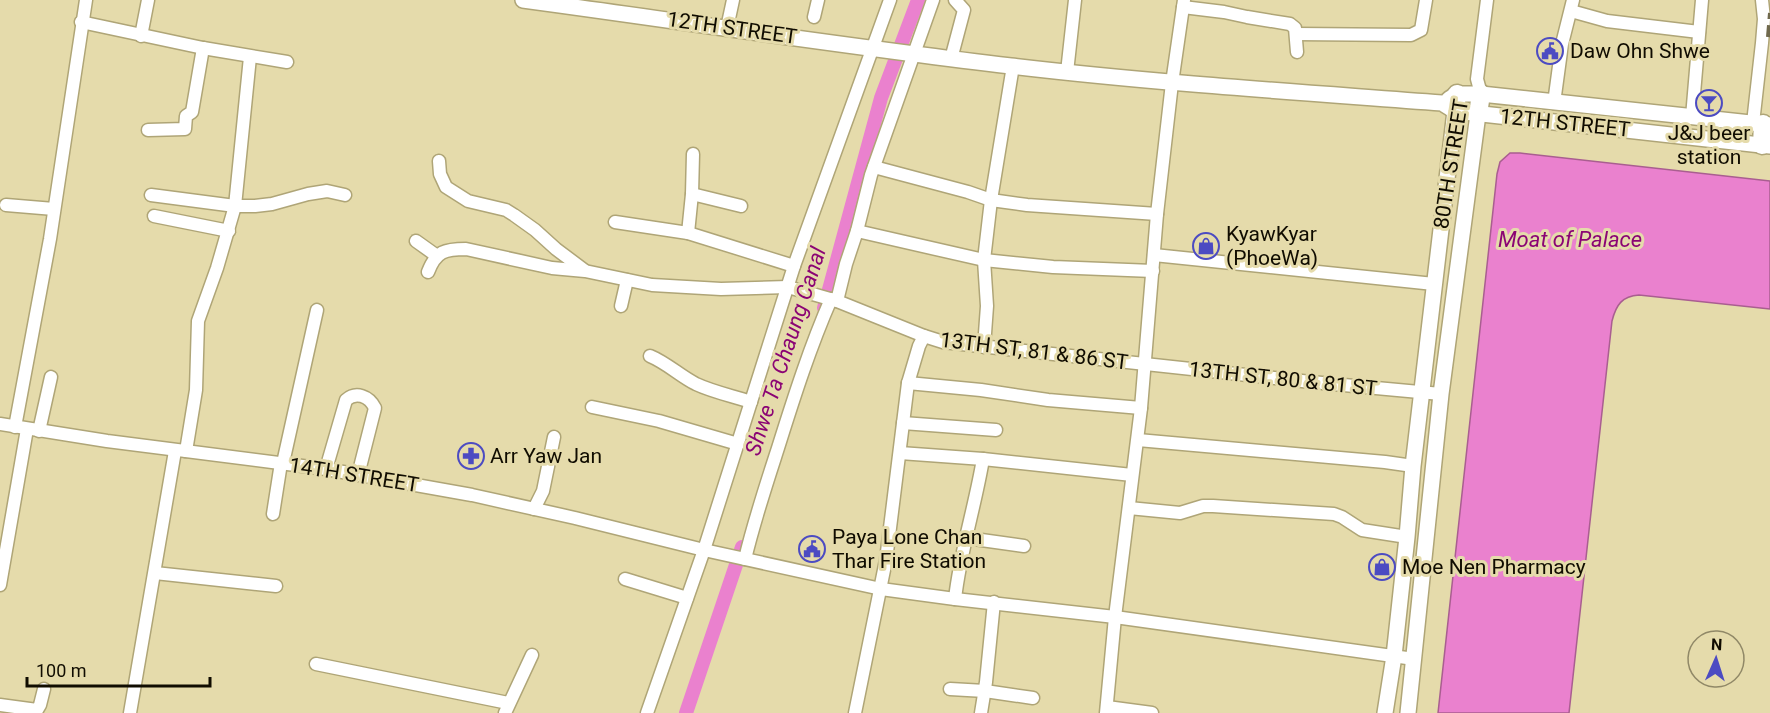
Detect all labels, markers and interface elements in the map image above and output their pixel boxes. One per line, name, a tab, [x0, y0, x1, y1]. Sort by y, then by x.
street label: 12TH STREET	[666, 7, 799, 49]
public building icon: Daw Ohn Shwe	[1535, 36, 1565, 66]
place label: Daw Ohn Shwe	[1570, 39, 1710, 63]
bar icon: J&J beer station	[1694, 88, 1724, 118]
street label: 80TH STREET	[1429, 97, 1473, 231]
street label: 12TH STREET	[1499, 104, 1632, 142]
place label: J&J beer station	[1668, 121, 1750, 169]
place label: KyawKyar (PhoeWa)	[1226, 222, 1318, 270]
water label: Moat of Palace	[1498, 227, 1642, 252]
shop icon: KyawKyar (PhoeWa)	[1191, 231, 1221, 261]
water label: Shwe Ta Chaung Canal	[740, 243, 831, 458]
street label: 13TH ST, 81 & 86 ST	[939, 328, 1130, 375]
street label: 13TH ST, 80 & 81 ST	[1188, 357, 1379, 401]
pharmacy icon: Arr Yaw Jan	[456, 441, 486, 471]
place label: Arr Yaw Jan	[490, 444, 602, 468]
street label: 14TH STREET	[287, 453, 421, 497]
place label: Paya Lone Chan Thar Fire Station	[832, 525, 986, 573]
public building icon: Paya Lone Chan Thar Fire Station	[797, 534, 827, 564]
shop icon: Moe Nen Pharmacy	[1367, 552, 1397, 582]
place label: Moe Nen Pharmacy	[1402, 555, 1586, 579]
north arrow	[1686, 629, 1746, 689]
text: N	[1711, 635, 1723, 654]
scale bar	[27, 650, 210, 688]
text: 100 m	[36, 660, 87, 681]

